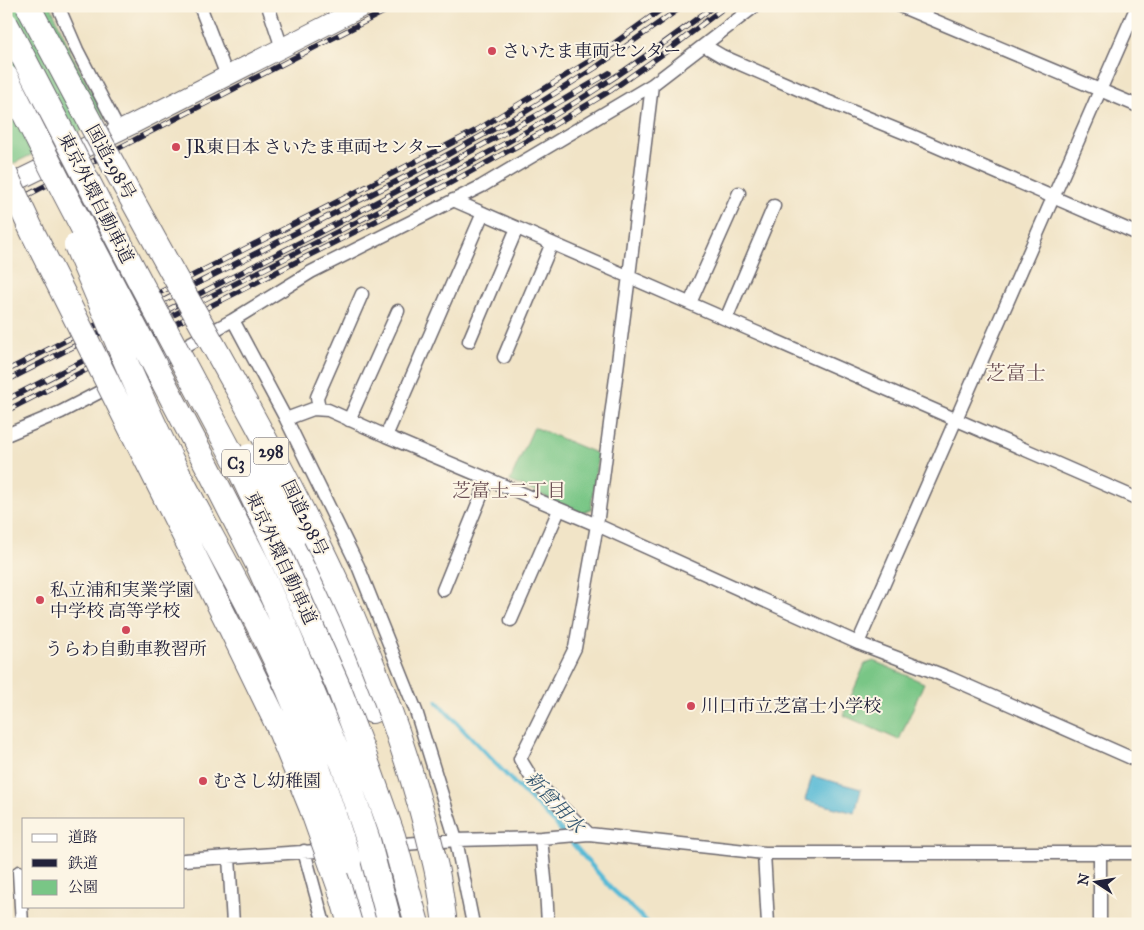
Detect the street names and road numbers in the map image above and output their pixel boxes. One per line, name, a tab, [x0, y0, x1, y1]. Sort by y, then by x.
street label: 国道298号	[81, 121, 141, 203]
street label: 東京外環自動車道	[54, 129, 138, 267]
road number: 298	[254, 438, 288, 464]
road number: C3	[222, 449, 250, 476]
street label: 国道298号	[277, 476, 333, 560]
street label: 東京外環自動車道	[241, 488, 321, 628]

